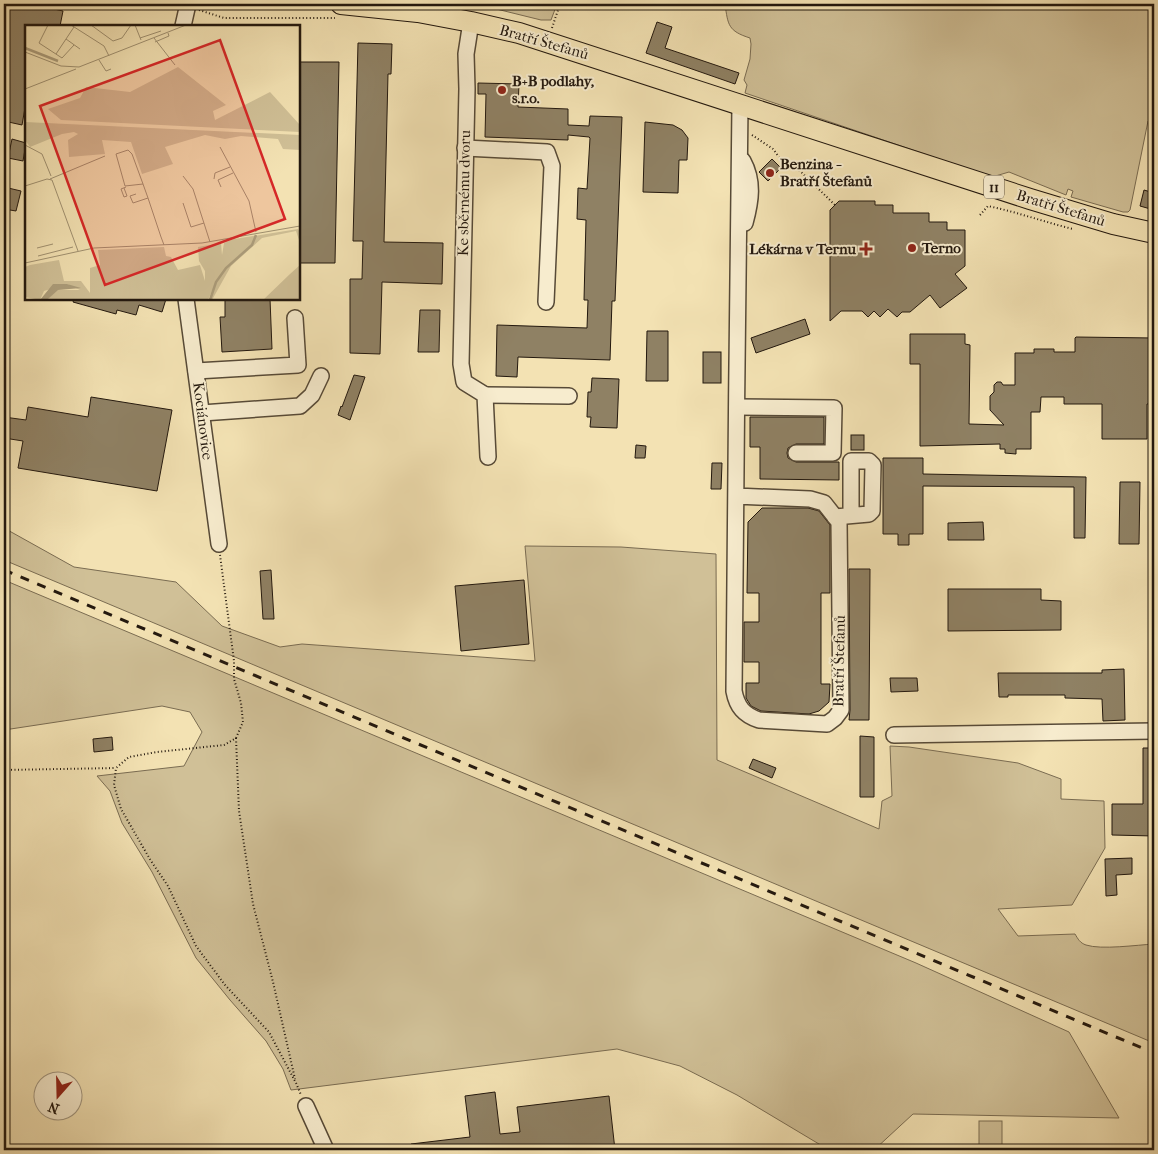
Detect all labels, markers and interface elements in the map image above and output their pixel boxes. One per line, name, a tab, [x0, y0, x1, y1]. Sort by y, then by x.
street label: Bratří Štefanů	[497, 21, 591, 63]
inset map	[25, 25, 300, 300]
place label: B+B podlahy, s.r.o.	[512, 72, 594, 107]
marker: B+B podlahy, s.r.o.	[496, 84, 508, 96]
street label: Ke sběrnému dvoru	[454, 129, 474, 256]
place label: Benzina - Bratří Štefanů	[780, 155, 872, 190]
marker: Benzina - Bratří Štefanů	[764, 167, 776, 179]
road number: 11	[984, 176, 1004, 198]
street label: Bratří Štefanů	[1014, 186, 1108, 230]
place label: Terno	[921, 239, 961, 257]
place label: Lékárna v Ternu	[749, 240, 857, 258]
marker: Terno	[906, 242, 918, 254]
marker: Lékárna v Ternu	[860, 243, 872, 255]
street label: Kociánovice	[189, 381, 217, 461]
street label: Bratří Štefanů	[829, 614, 849, 707]
north arrow	[32, 1072, 82, 1122]
text: N	[45, 1098, 62, 1118]

